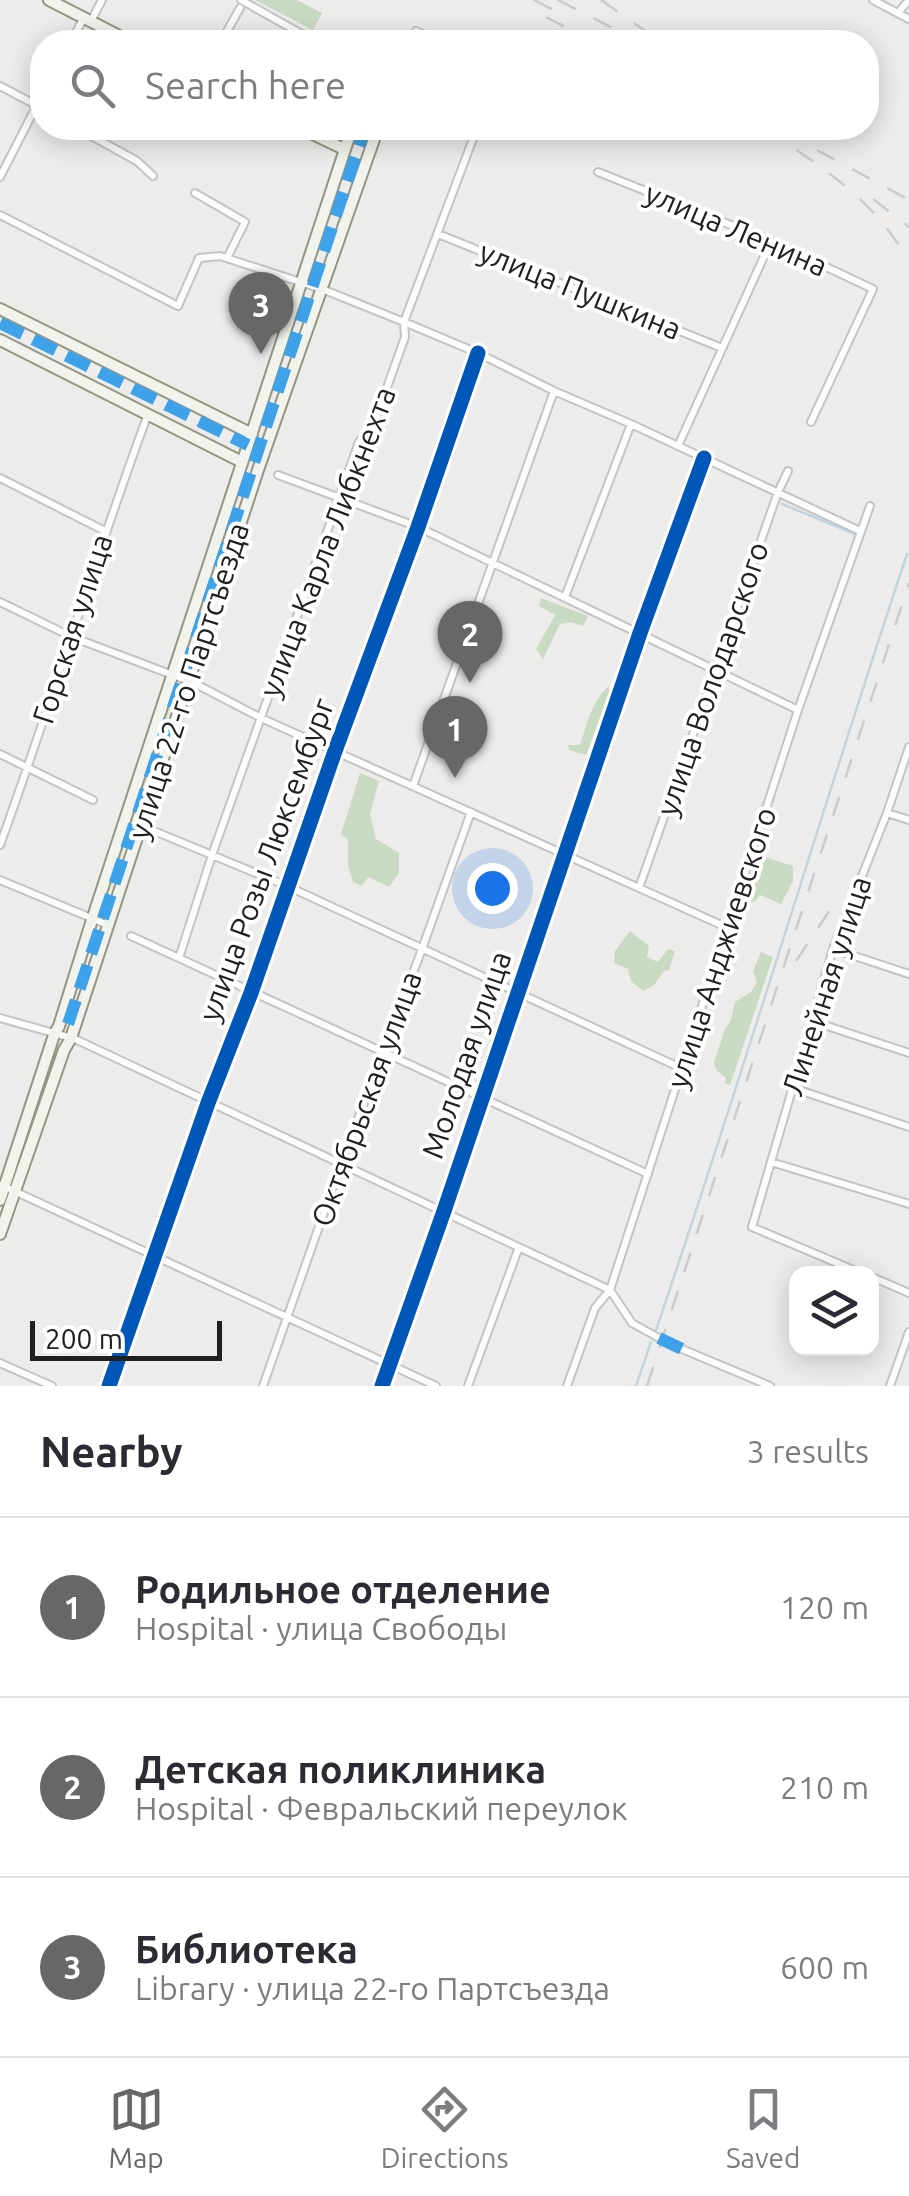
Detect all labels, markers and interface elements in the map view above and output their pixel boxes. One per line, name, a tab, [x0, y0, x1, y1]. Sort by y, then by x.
search box	[30, 30, 879, 140]
icon: search	[65, 58, 120, 113]
text: Search here	[145, 64, 346, 106]
street label: улица Ленина	[640, 175, 833, 283]
street label: улица Пушкина	[475, 234, 686, 346]
pin: 3	[228, 272, 294, 354]
street label: улица Карла Либкнехта	[252, 382, 402, 702]
street label: улица 22-го Партсъезда	[121, 518, 255, 843]
street label: Горская улица	[25, 530, 119, 728]
street label: улица Володарского	[649, 537, 775, 820]
pin: 2	[438, 600, 502, 683]
street label: улица Розы Люксембург	[192, 694, 340, 1026]
pin: 1	[422, 696, 488, 778]
street label: улица Анджиевского	[660, 803, 783, 1092]
your location	[467, 863, 518, 914]
street label: Линейная улица	[775, 872, 878, 1100]
street label: Молодая улица	[415, 947, 517, 1163]
street label: Октябрьская улица	[304, 967, 428, 1231]
map controls	[789, 1266, 879, 1356]
button: layers	[789, 1266, 879, 1356]
scale bar	[30, 1316, 222, 1360]
text: 200 m	[45, 1323, 123, 1354]
text: Nearby	[40, 1428, 183, 1475]
text: 3 results	[747, 1433, 869, 1469]
text: Родильное отделение	[135, 1568, 551, 1610]
text: 1	[63, 1589, 82, 1625]
text: 120 m	[780, 1589, 869, 1625]
text: Hospital · улица Свободы	[135, 1610, 507, 1646]
text: Детская поликлиника	[135, 1748, 546, 1790]
text: 2	[63, 1769, 82, 1805]
text: 210 m	[780, 1769, 869, 1805]
text: Hospital · Февральский переулок	[135, 1790, 627, 1826]
text: Библиотека	[135, 1928, 358, 1970]
text: 3	[63, 1949, 82, 1985]
text: 600 m	[780, 1949, 869, 1985]
text: Library · улица 22-го Партсъезда	[135, 1970, 610, 2006]
tab: Map	[109, 2082, 164, 2173]
tab: Directions	[381, 2082, 509, 2173]
tab: Saved	[726, 2082, 800, 2173]

